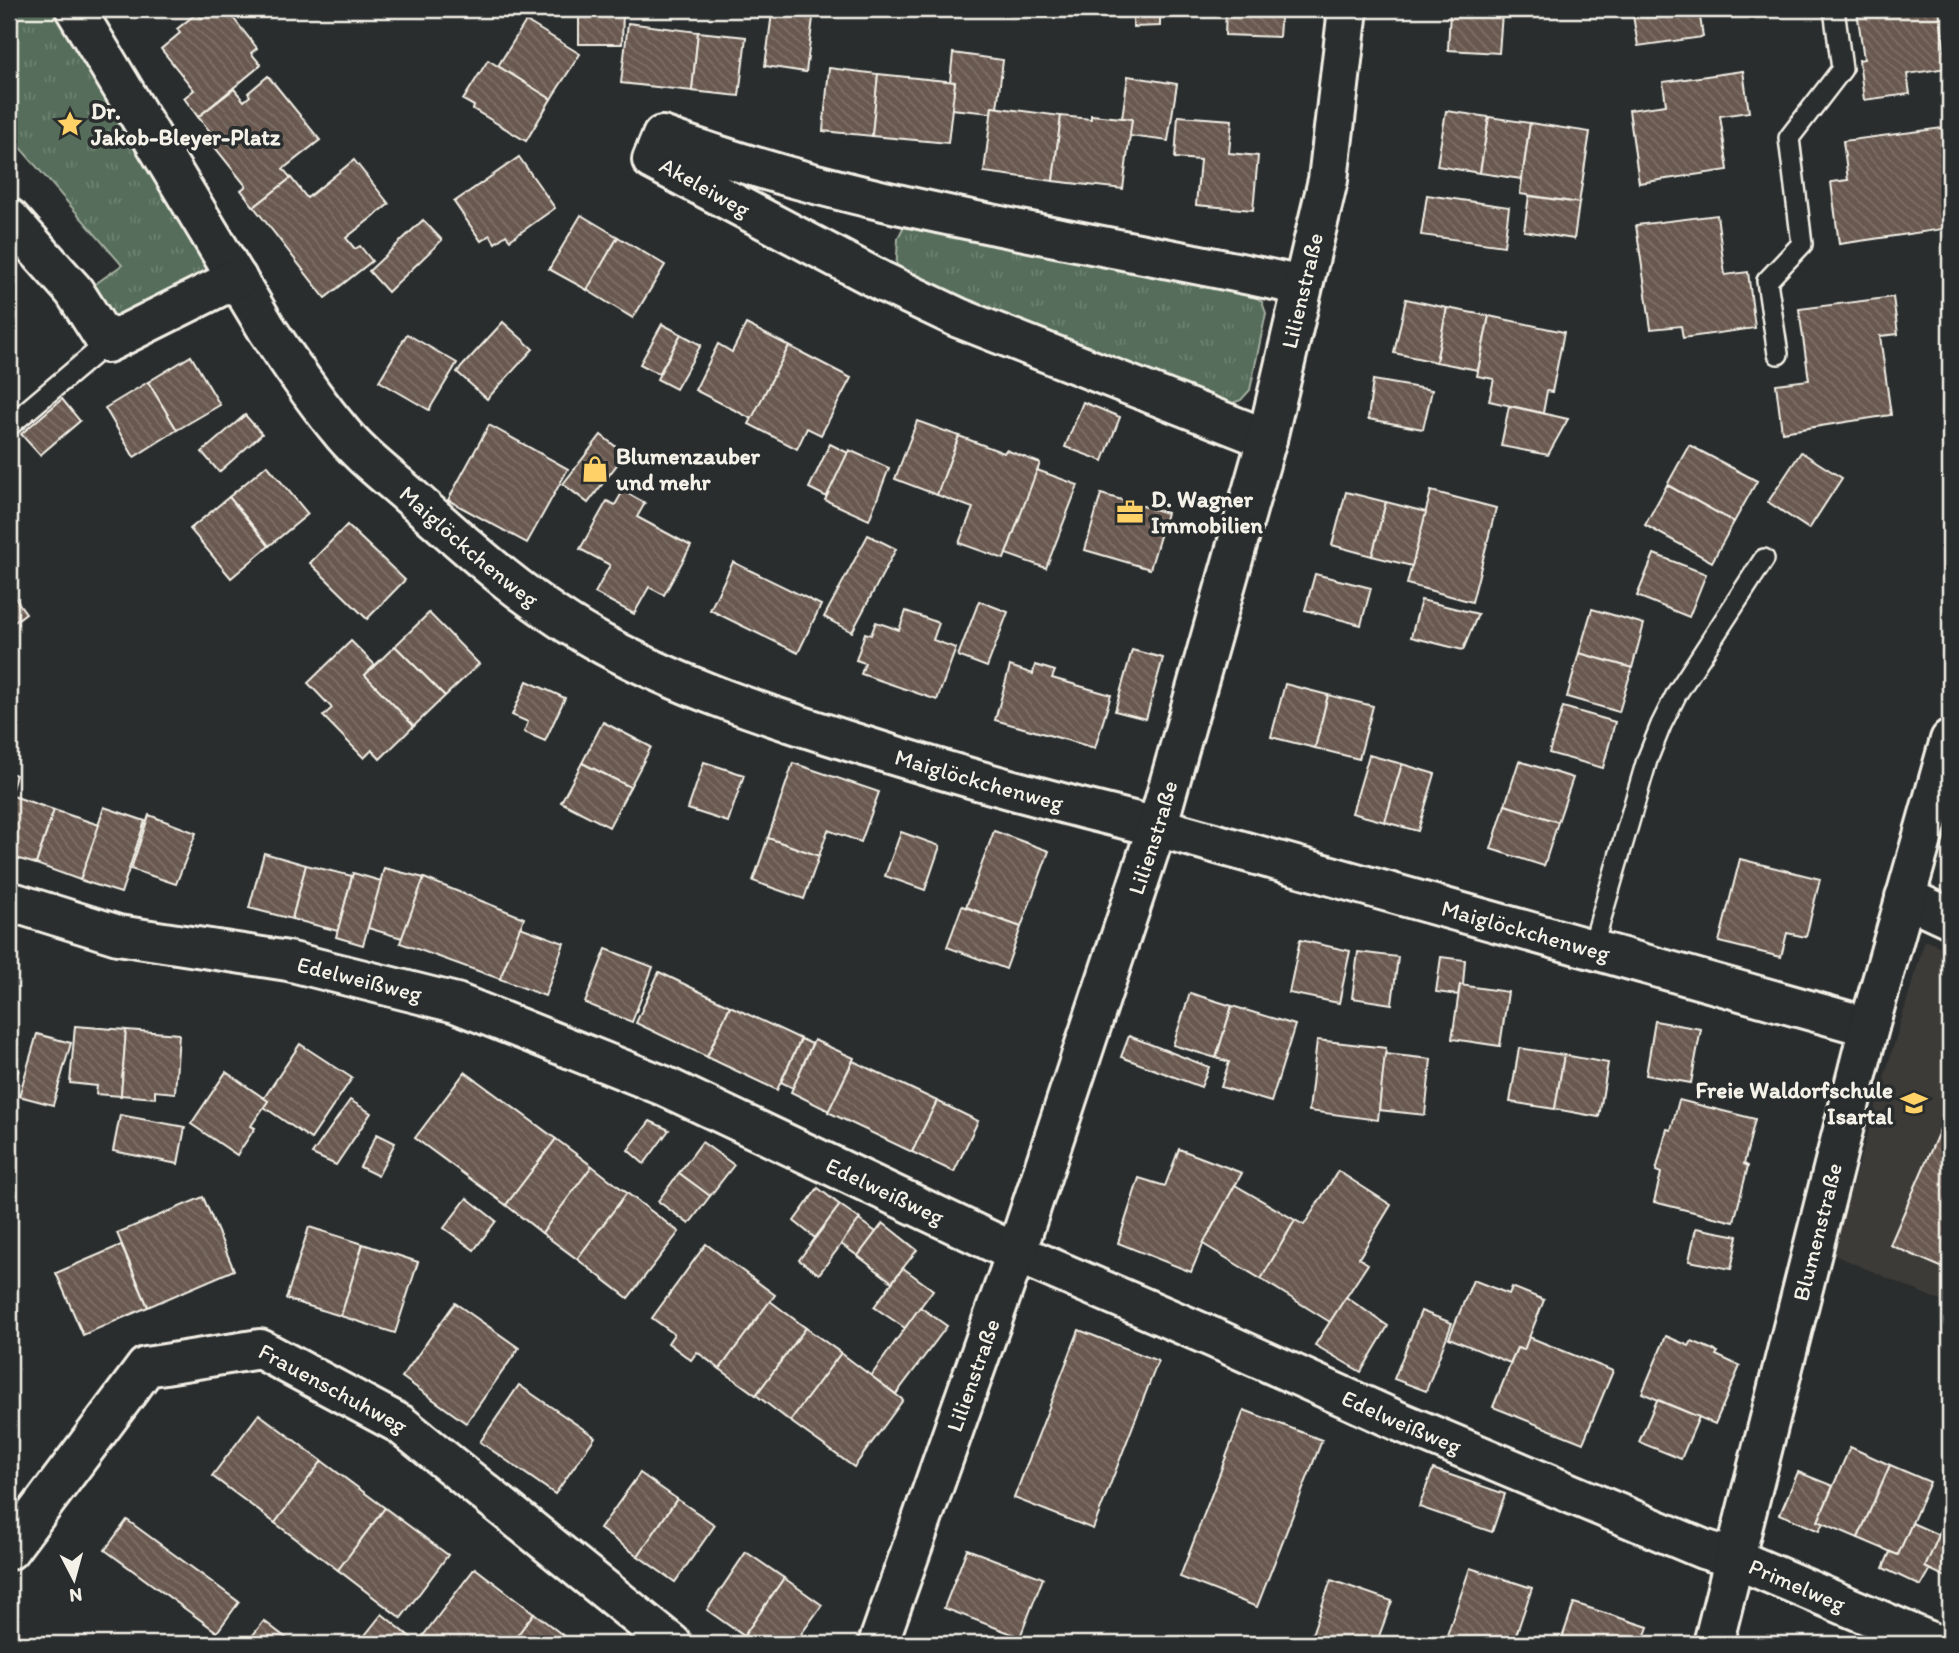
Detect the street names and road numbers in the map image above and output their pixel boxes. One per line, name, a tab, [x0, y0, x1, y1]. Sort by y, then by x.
street label: Akeleiweg	[655, 151, 755, 223]
street label: Lilienstraße	[1275, 230, 1329, 351]
street label: Maiglöckchenweg	[394, 479, 544, 613]
street label: Maiglöckchenweg	[892, 743, 1067, 817]
street label: Lilienstraße	[1122, 777, 1183, 898]
street label: Maiglöckchenweg	[1438, 894, 1613, 968]
street label: Edelweißweg	[294, 950, 425, 1008]
street label: Edelweißweg	[821, 1151, 949, 1231]
street label: Blumenstraße	[1786, 1160, 1848, 1304]
street label: Lilienstraße	[940, 1315, 1006, 1436]
street label: Frauenschuhweg	[254, 1337, 414, 1439]
street label: Edelweißweg	[1337, 1384, 1466, 1460]
street label: Primelweg	[1745, 1552, 1850, 1618]

